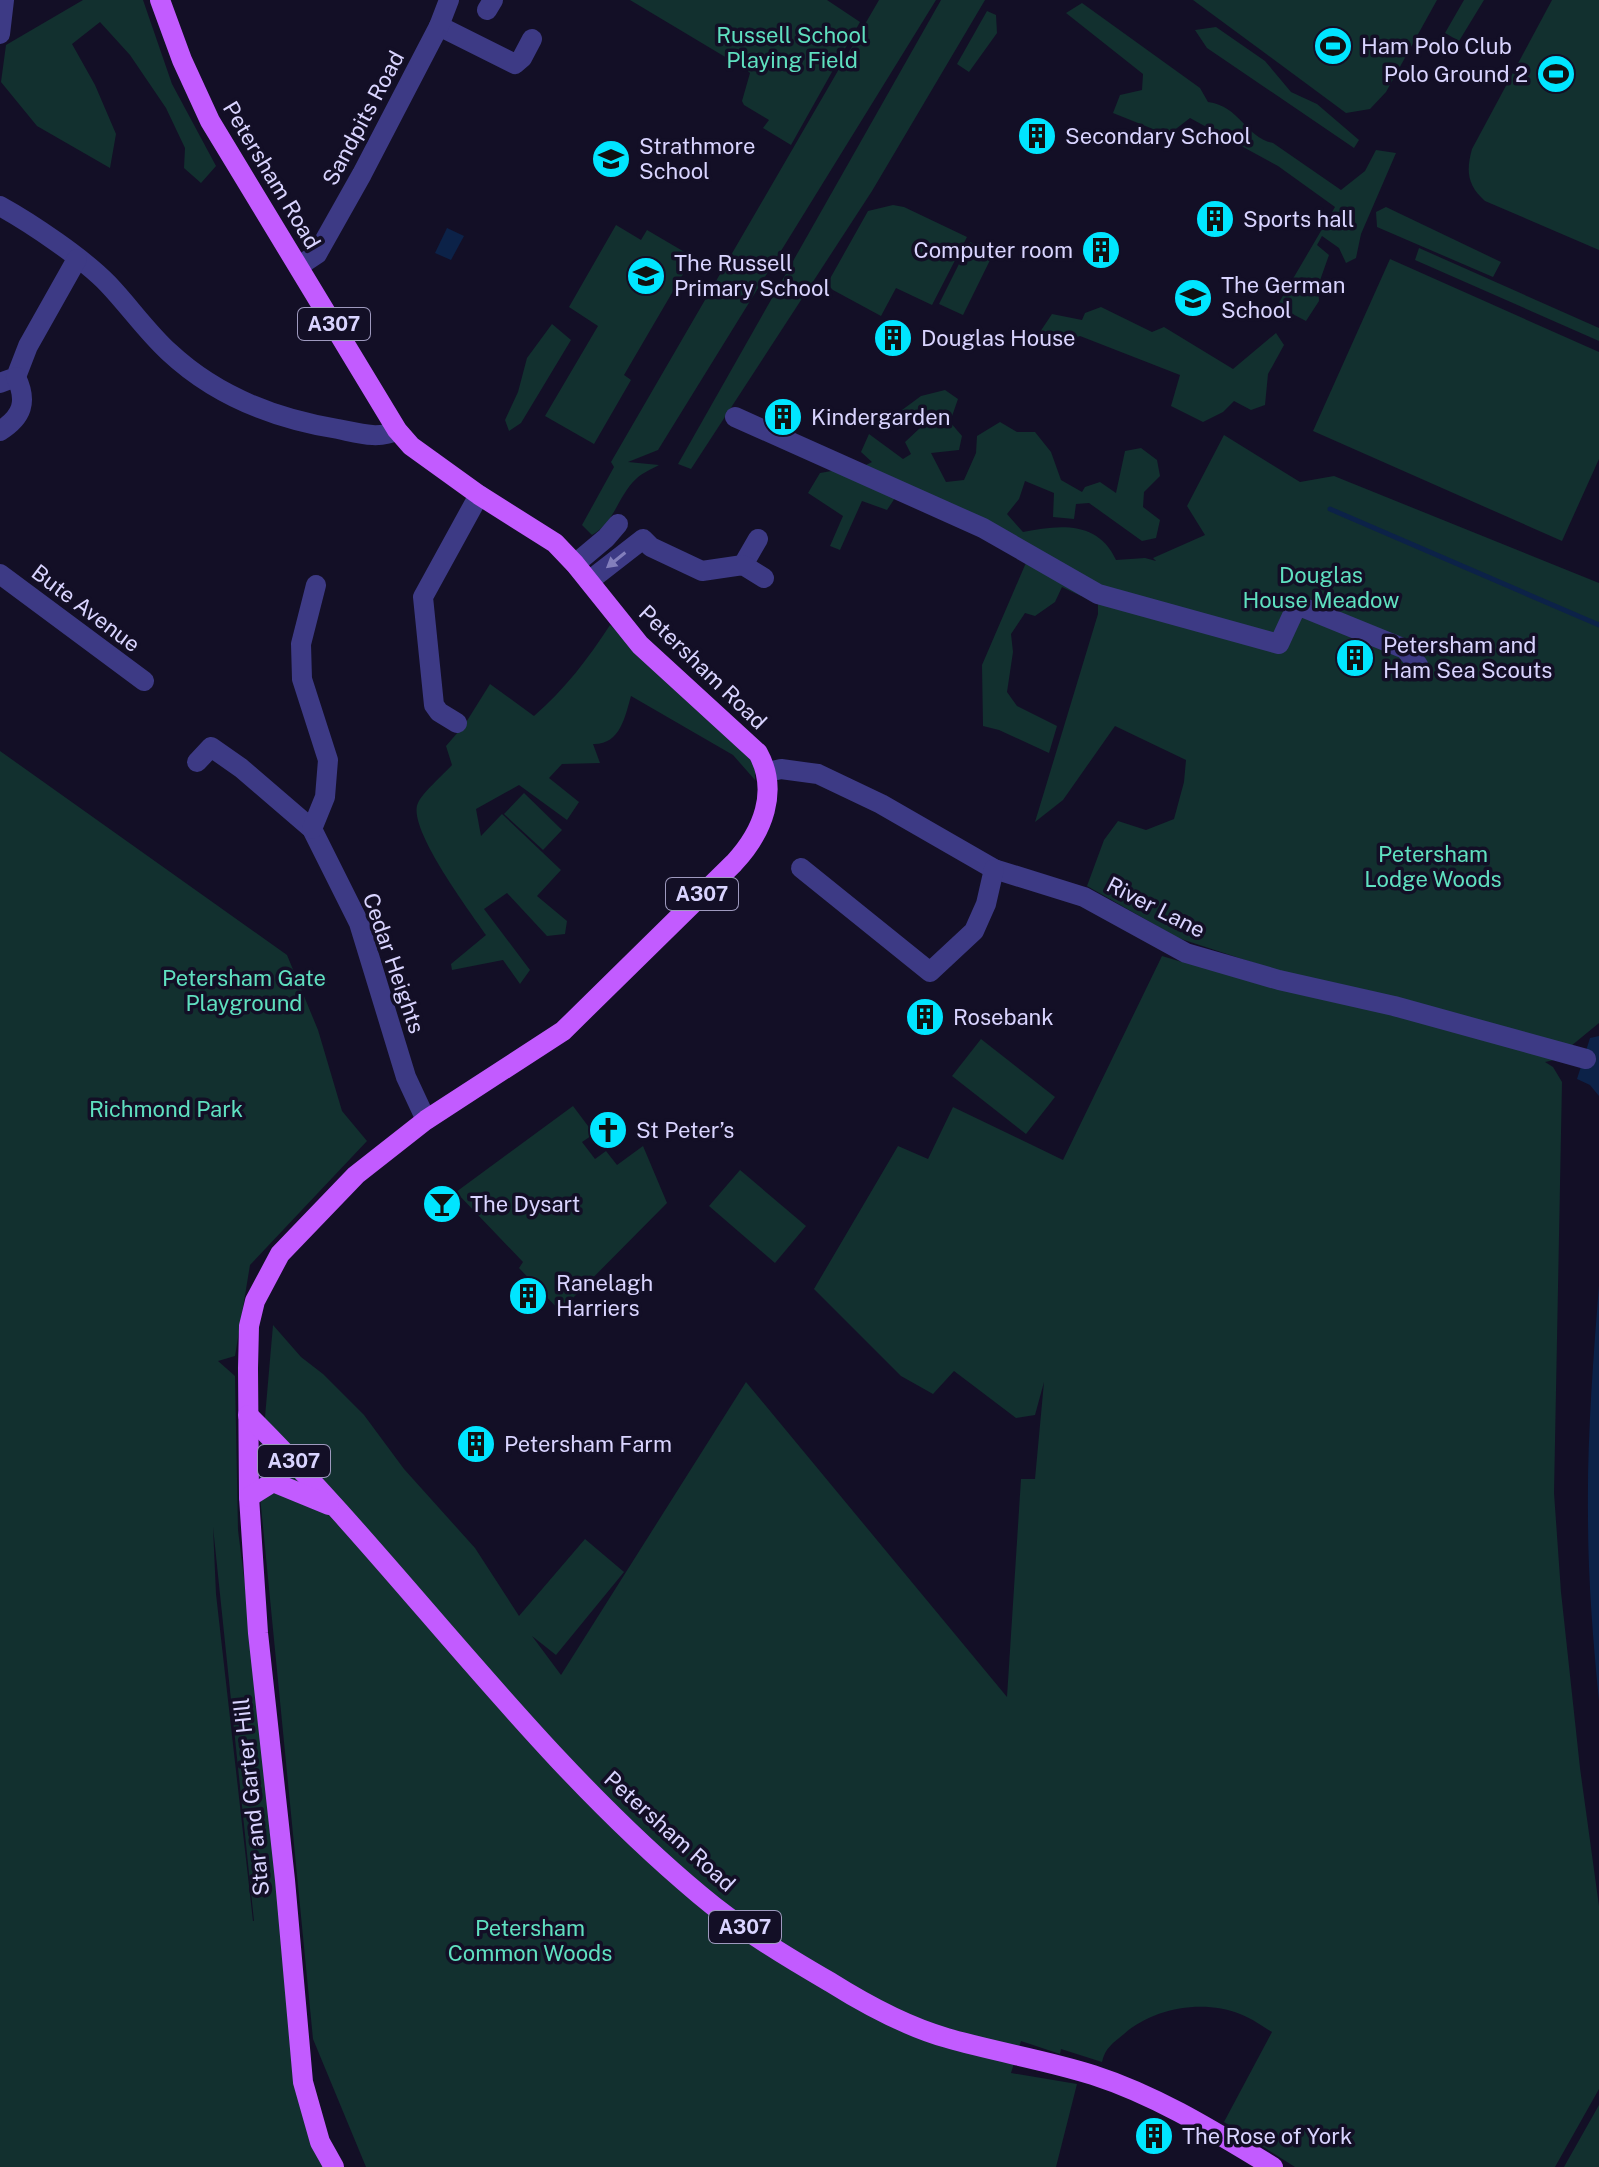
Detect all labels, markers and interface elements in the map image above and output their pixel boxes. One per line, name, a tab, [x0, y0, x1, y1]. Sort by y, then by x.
park label: Russell School Playing Field	[716, 22, 868, 73]
sports icon: Ham Polo Club	[1312, 25, 1354, 67]
place label: Ham Polo Club	[1361, 33, 1512, 59]
street label: Sandpits Road	[317, 46, 409, 190]
sports icon: Polo Ground 2	[1535, 53, 1577, 95]
place label: Polo Ground 2	[1384, 61, 1528, 87]
street label: Petersham Road	[218, 97, 326, 253]
building icon: Secondary School	[1016, 115, 1058, 157]
place label: Secondary School	[1065, 123, 1251, 149]
place label: Strathmore School	[639, 133, 755, 184]
school or university icon: Strathmore School	[590, 138, 632, 180]
building icon: Sports hall	[1194, 198, 1236, 240]
place label: Sports hall	[1243, 206, 1354, 232]
building icon: Computer room	[1080, 229, 1122, 271]
place label: Computer room	[914, 237, 1073, 263]
place label: The Russell Primary School	[674, 250, 830, 301]
school or university icon: The Russell Primary School	[625, 255, 667, 297]
place label: The German School	[1221, 272, 1345, 323]
school or university icon: The German School	[1172, 277, 1214, 319]
road number: A307	[298, 308, 370, 340]
building icon: Douglas House	[872, 317, 914, 359]
place label: Douglas House	[921, 325, 1076, 351]
building icon: Kindergarden	[762, 396, 804, 438]
place label: Kindergarden	[811, 404, 950, 430]
one-way arrow	[606, 551, 626, 567]
street label: Bute Avenue	[27, 559, 145, 657]
park label: Douglas House Meadow	[1242, 562, 1400, 613]
street label: Petersham Road	[634, 599, 772, 735]
place label: Petersham and Ham Sea Scouts	[1383, 632, 1552, 683]
building icon: Petersham and Ham Sea Scouts	[1334, 637, 1376, 679]
park label: Petersham Lodge Woods	[1364, 841, 1502, 892]
street label: River Lane	[1102, 871, 1210, 943]
road number: A307	[666, 878, 738, 910]
street label: Cedar Heights	[358, 889, 430, 1037]
park label: Petersham Gate Playground	[162, 965, 326, 1016]
building icon: Rosebank	[904, 996, 946, 1038]
place label: Rosebank	[953, 1004, 1054, 1030]
park label: Richmond Park	[89, 1096, 243, 1122]
church icon: St Peter’s	[587, 1109, 629, 1151]
place label: St Peter’s	[636, 1117, 735, 1143]
bar icon: The Dysart	[421, 1183, 463, 1225]
place label: The Dysart	[470, 1191, 580, 1217]
place label: Ranelagh Harriers	[556, 1270, 653, 1321]
building icon: Ranelagh Harriers	[507, 1275, 549, 1317]
building icon: Petersham Farm	[455, 1423, 497, 1465]
place label: Petersham Farm	[504, 1431, 672, 1457]
road number: A307	[258, 1445, 330, 1477]
street label: Star and Garter Hill	[228, 1697, 274, 1897]
street label: Petersham Road	[599, 1765, 741, 1897]
road number: A307	[709, 1911, 781, 1943]
park label: Petersham Common Woods	[448, 1915, 612, 1966]
building icon: The Rose of York	[1133, 2115, 1175, 2157]
place label: The Rose of York	[1182, 2123, 1352, 2149]

